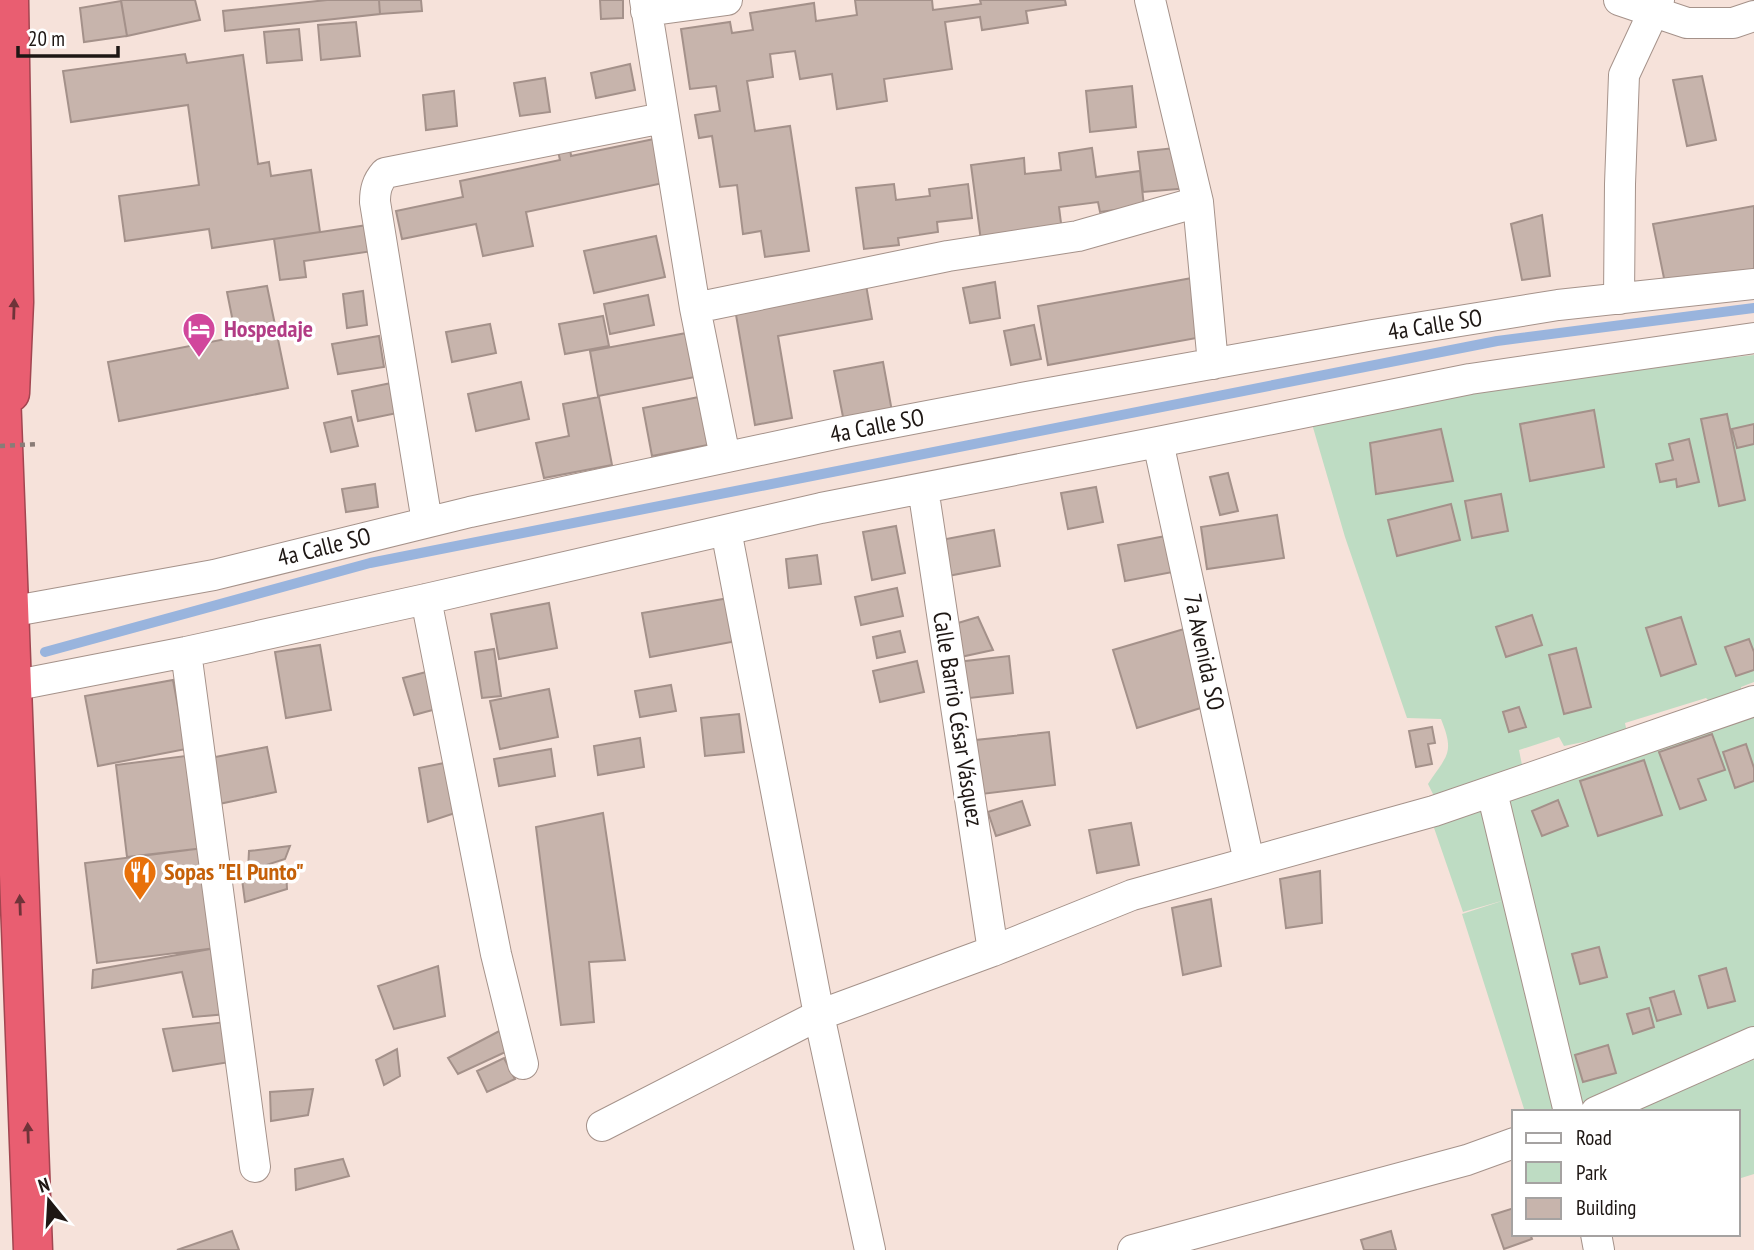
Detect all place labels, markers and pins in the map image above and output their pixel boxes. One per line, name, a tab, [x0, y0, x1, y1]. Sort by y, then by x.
hotel icon: Hospedaje	[180, 310, 218, 359]
place label: Hospedaje	[224, 313, 313, 344]
restaurant icon: Sopas "El Punto"	[121, 853, 159, 902]
place label: Sopas "El Punto"	[164, 856, 304, 887]

